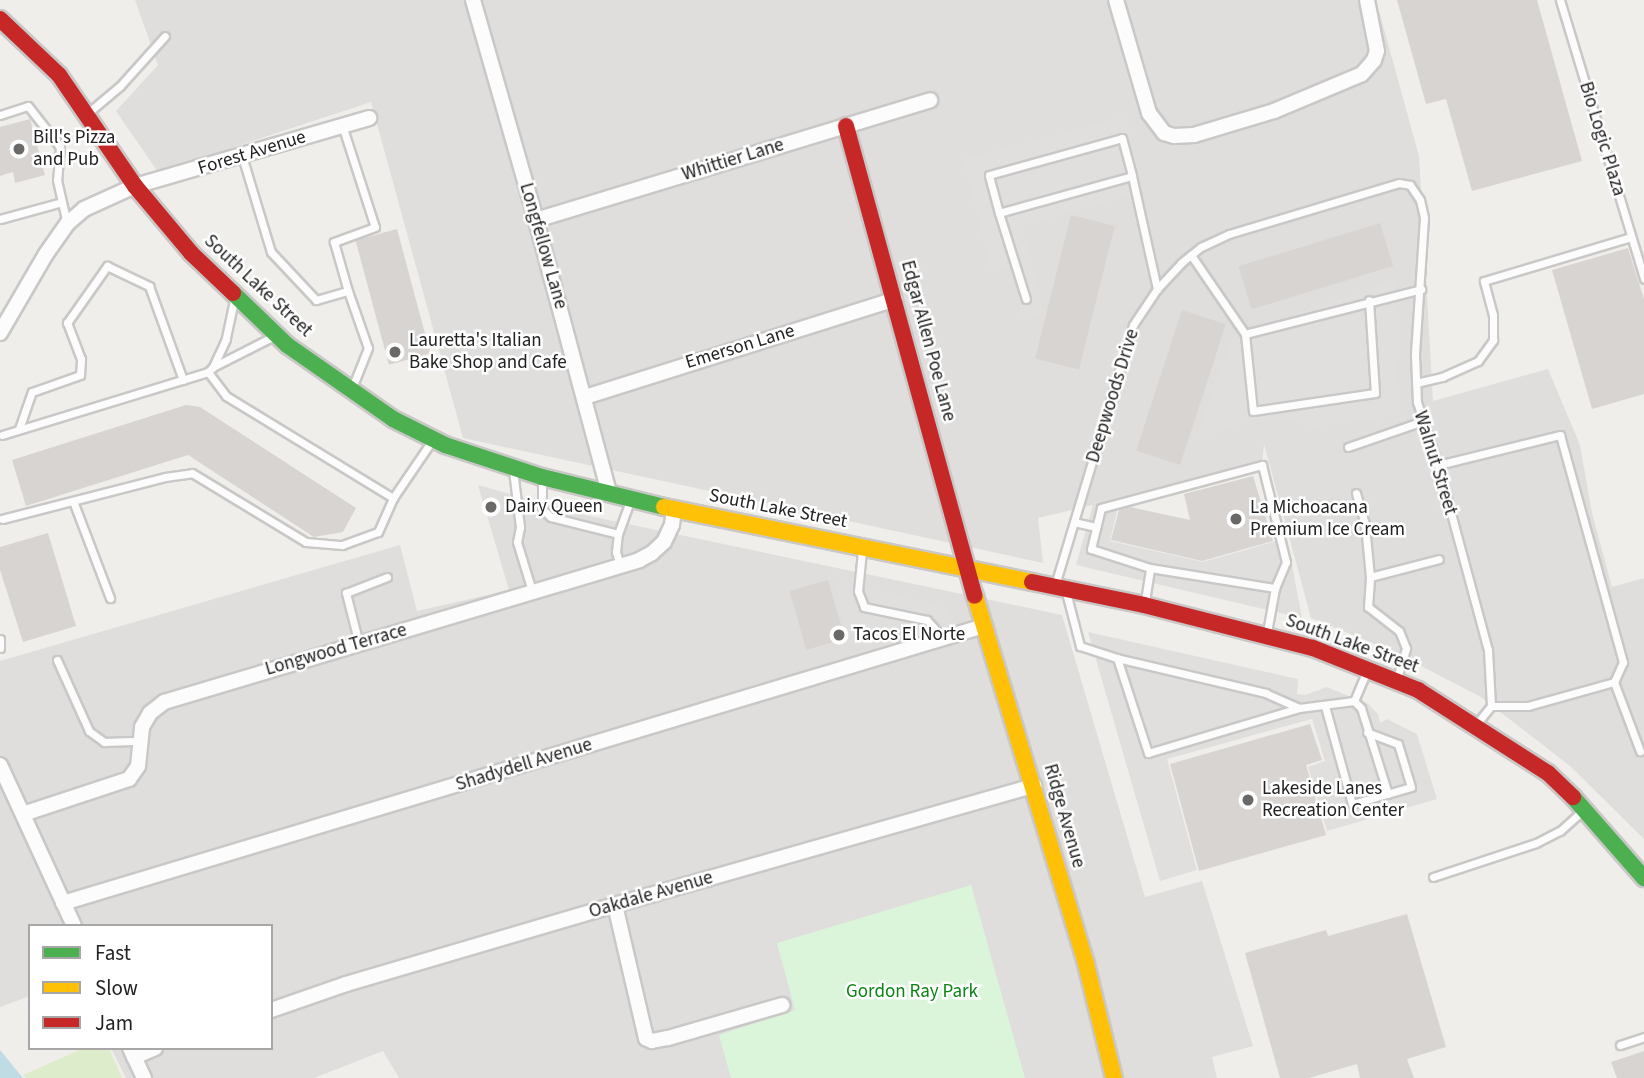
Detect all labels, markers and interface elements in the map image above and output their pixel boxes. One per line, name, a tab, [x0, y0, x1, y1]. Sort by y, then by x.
street label: Bio Logic Plaza	[1574, 79, 1630, 199]
street label: Forest Avenue	[195, 126, 309, 180]
place label: Bill's Pizza and Pub	[33, 127, 115, 171]
street label: Whittier Lane	[679, 134, 787, 186]
marker: Bill's Pizza and Pub	[11, 141, 27, 157]
street label: Longfellow Lane	[514, 180, 572, 312]
street label: South Lake Street	[199, 230, 317, 342]
street label: Edgar Allen Poe Lane	[896, 258, 960, 424]
street label: Emerson Lane	[683, 320, 797, 374]
street label: Deepwoods Drive	[1082, 326, 1144, 466]
place label: Lauretta's Italian Bake Shop and Cafe	[409, 330, 567, 374]
marker: Lauretta's Italian Bake Shop and Cafe	[387, 344, 403, 360]
street label: Walnut Street	[1408, 408, 1462, 518]
street label: South Lake Street	[707, 484, 849, 534]
place label: Dairy Queen	[505, 496, 603, 518]
place label: La Michoacana Premium Ice Cream	[1250, 497, 1405, 541]
marker: Dairy Queen	[483, 499, 499, 515]
marker: La Michoacana Premium Ice Cream	[1228, 511, 1244, 527]
street label: South Lake Street	[1282, 609, 1422, 679]
street label: Longwood Terrace	[263, 619, 409, 681]
place label: Tacos El Norte	[853, 624, 965, 646]
marker: Tacos El Norte	[831, 627, 847, 643]
street label: Shadydell Avenue	[453, 733, 595, 797]
street label: Ridge Avenue	[1038, 761, 1090, 871]
place label: Lakeside Lanes Recreation Center	[1262, 778, 1404, 822]
marker: Lakeside Lanes Recreation Center	[1240, 792, 1256, 808]
street label: Oakdale Avenue	[586, 866, 716, 924]
legend	[28, 924, 273, 1050]
text: Fast	[95, 938, 131, 968]
text: Slow	[95, 973, 138, 1003]
park label: Gordon Ray Park	[846, 981, 978, 1003]
text: Jam	[95, 1008, 133, 1038]

